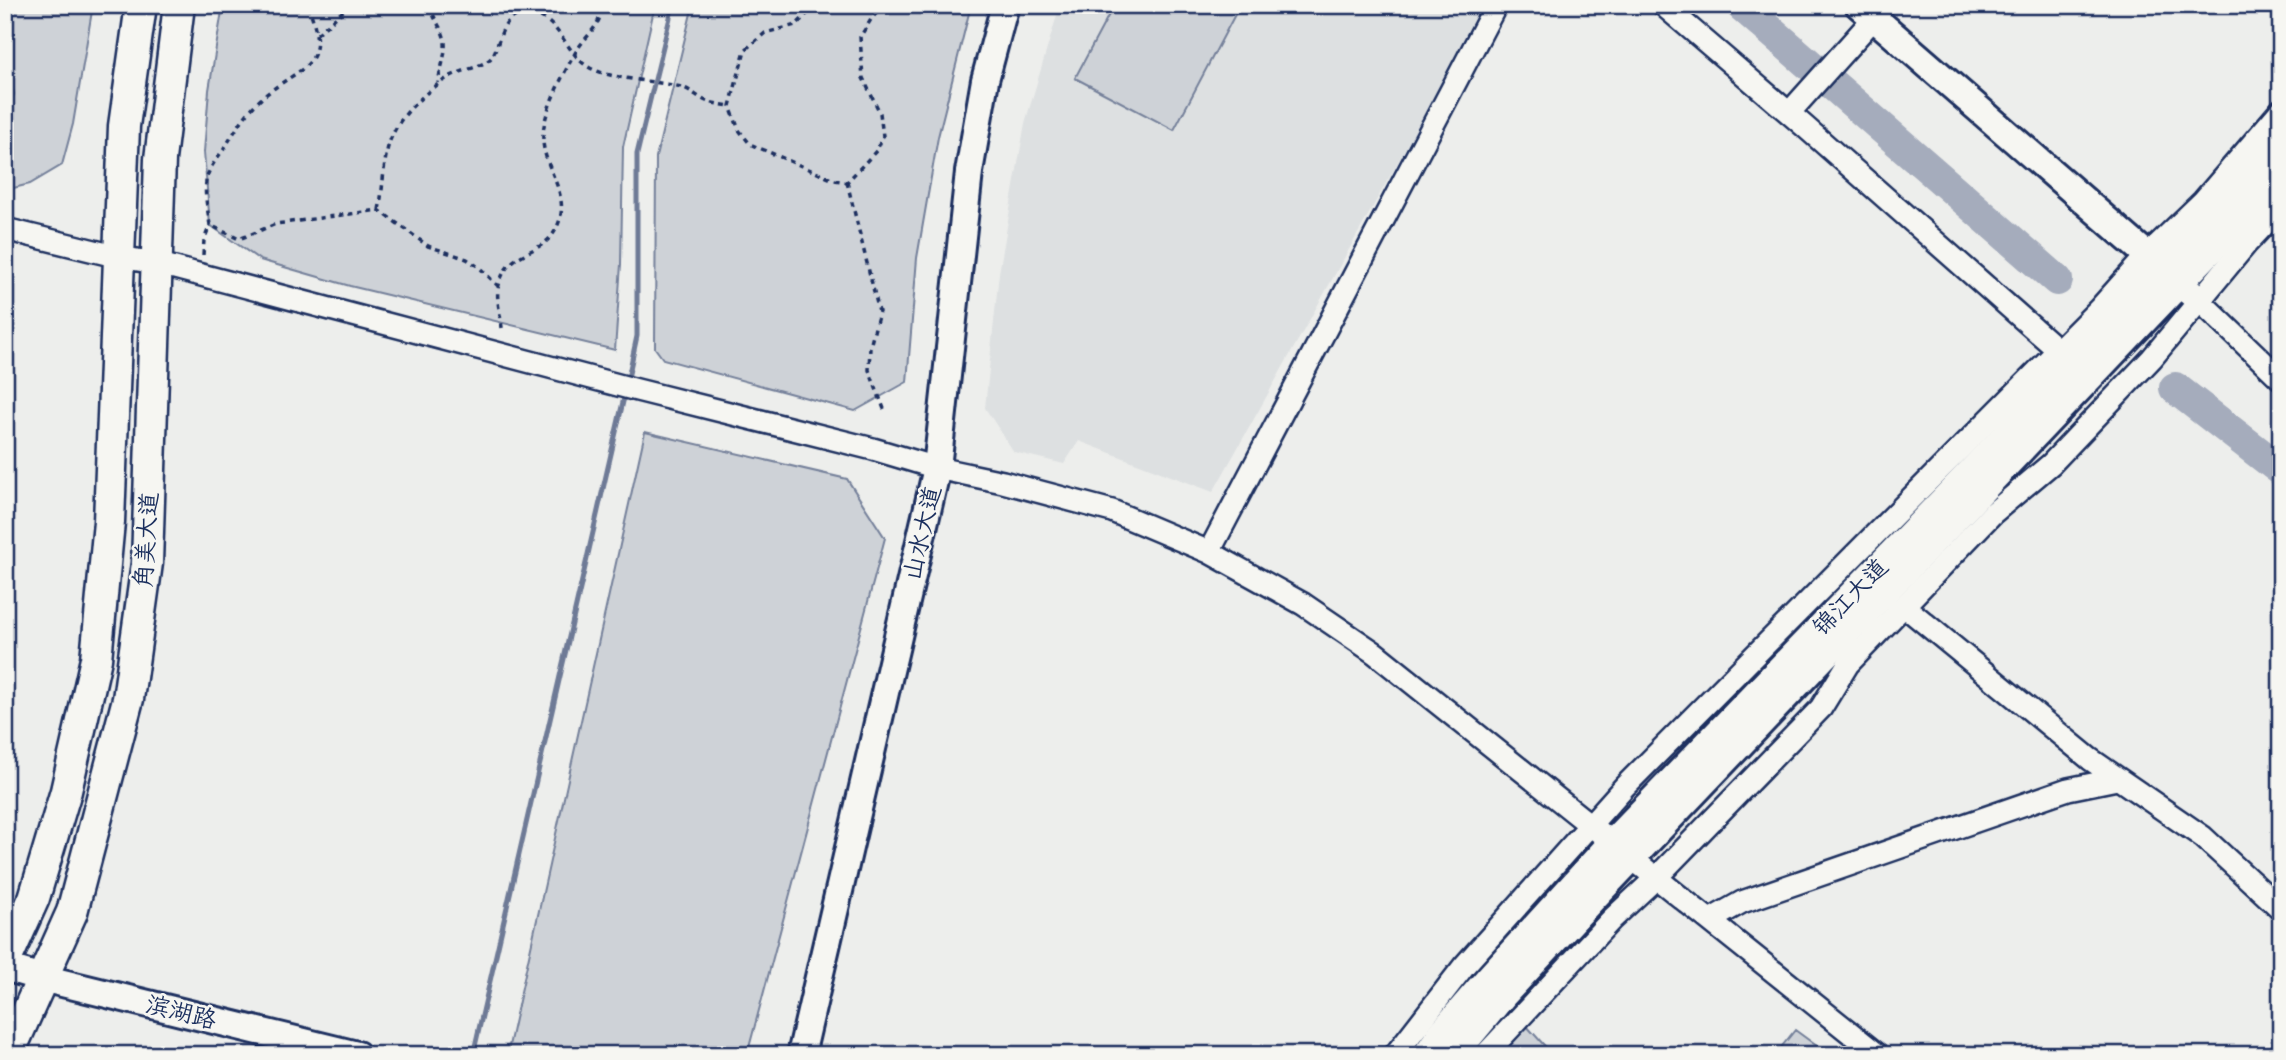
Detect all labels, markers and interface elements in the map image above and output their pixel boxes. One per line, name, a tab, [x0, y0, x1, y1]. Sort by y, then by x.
street label: 山水大道	[896, 483, 950, 584]
street label: 角美大道	[127, 491, 167, 589]
street label: 锦江大道	[1805, 551, 1896, 644]
street label: 滨湖路	[142, 988, 220, 1038]

